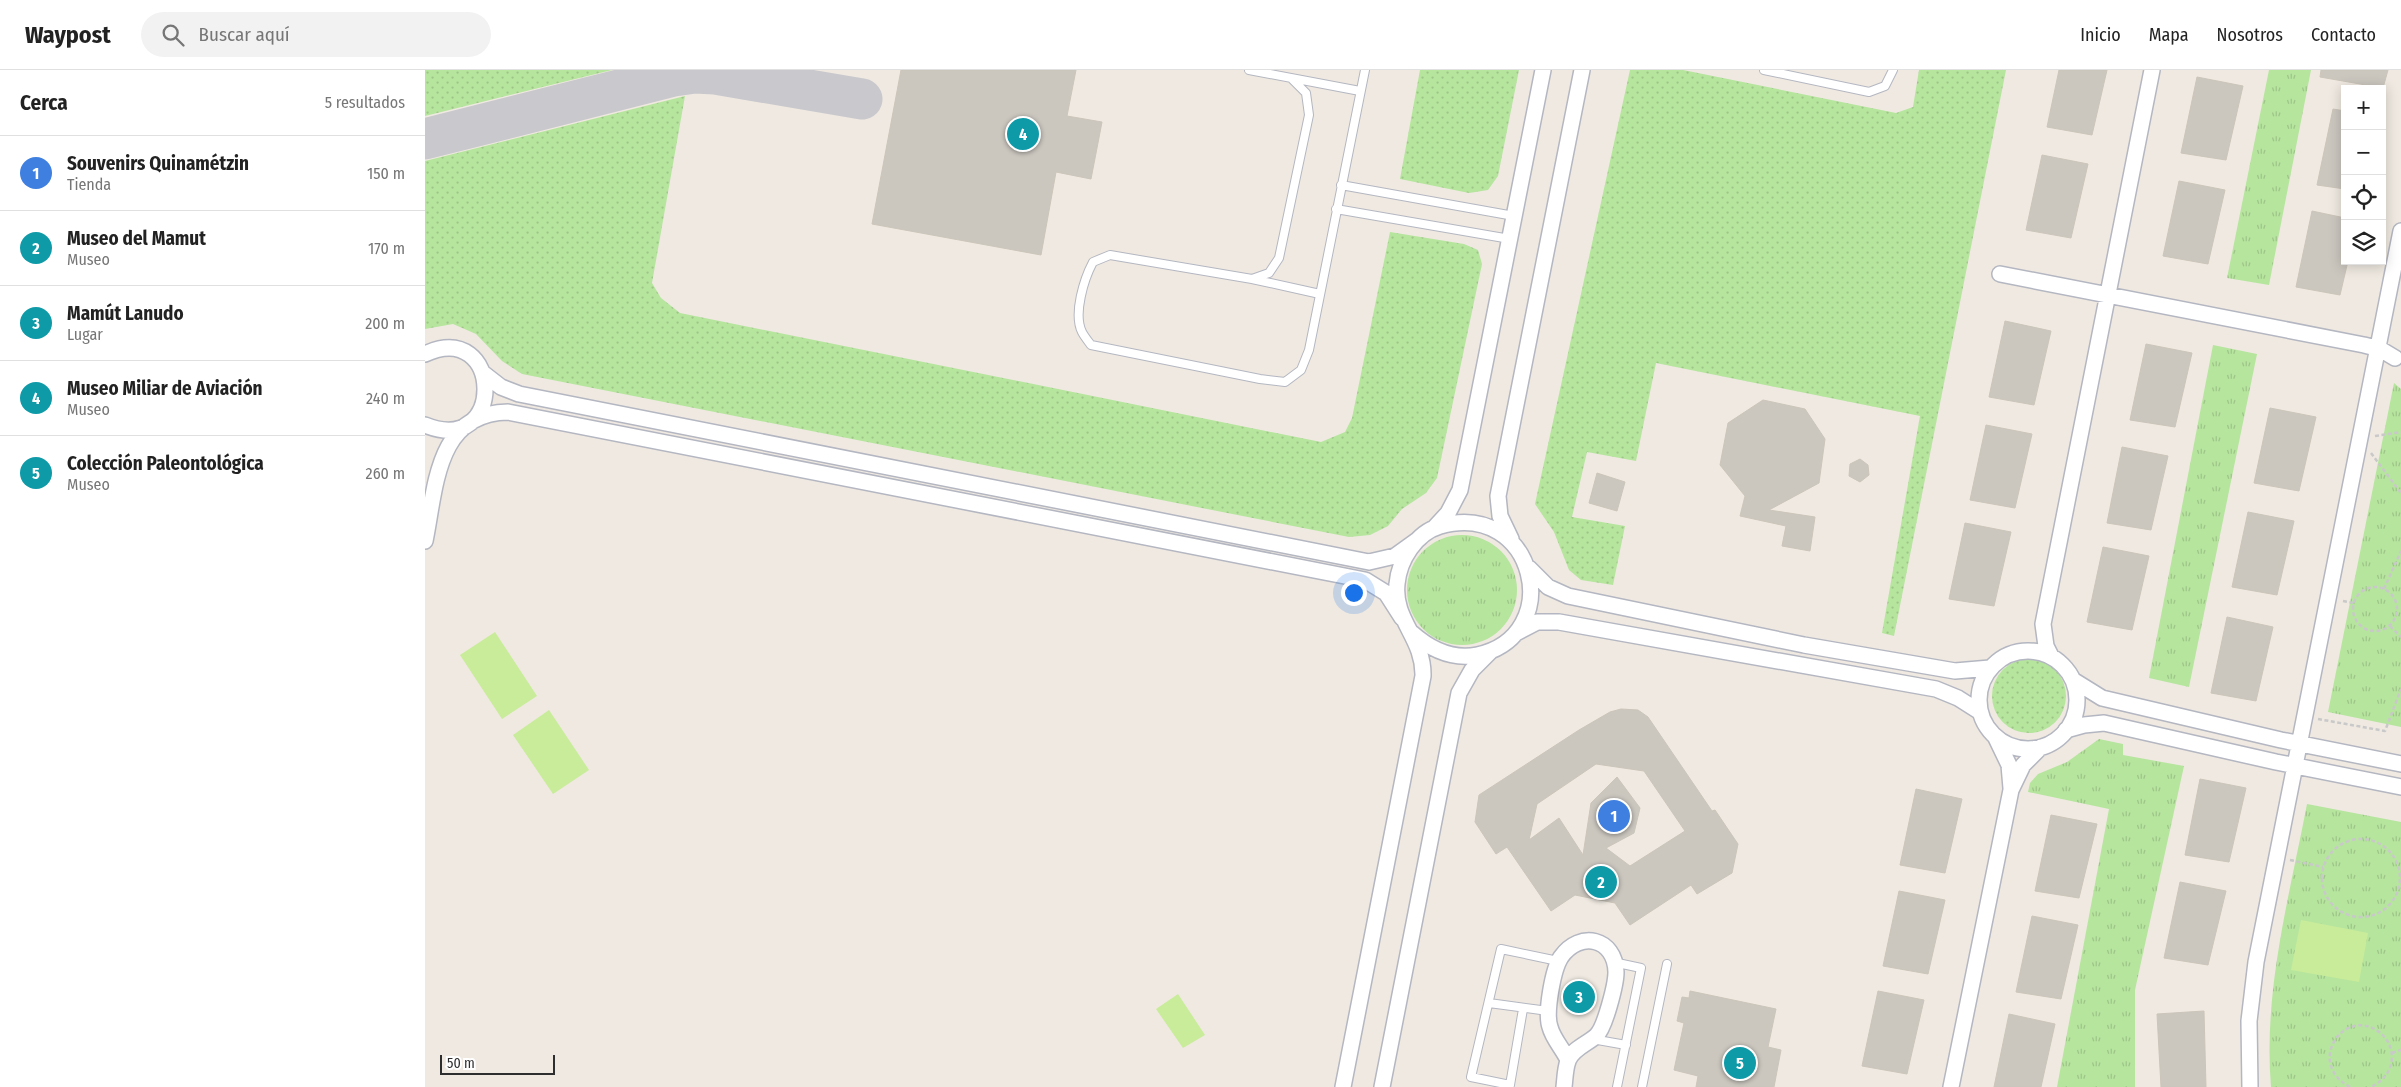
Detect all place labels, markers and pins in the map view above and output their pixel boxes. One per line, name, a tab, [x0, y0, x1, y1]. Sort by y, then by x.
pin: 4	[1007, 115, 1039, 153]
pin: 1	[1598, 797, 1630, 835]
pin: 2	[1585, 863, 1617, 901]
pin: 3	[1563, 978, 1595, 1016]
pin: 5	[1724, 1044, 1756, 1082]

